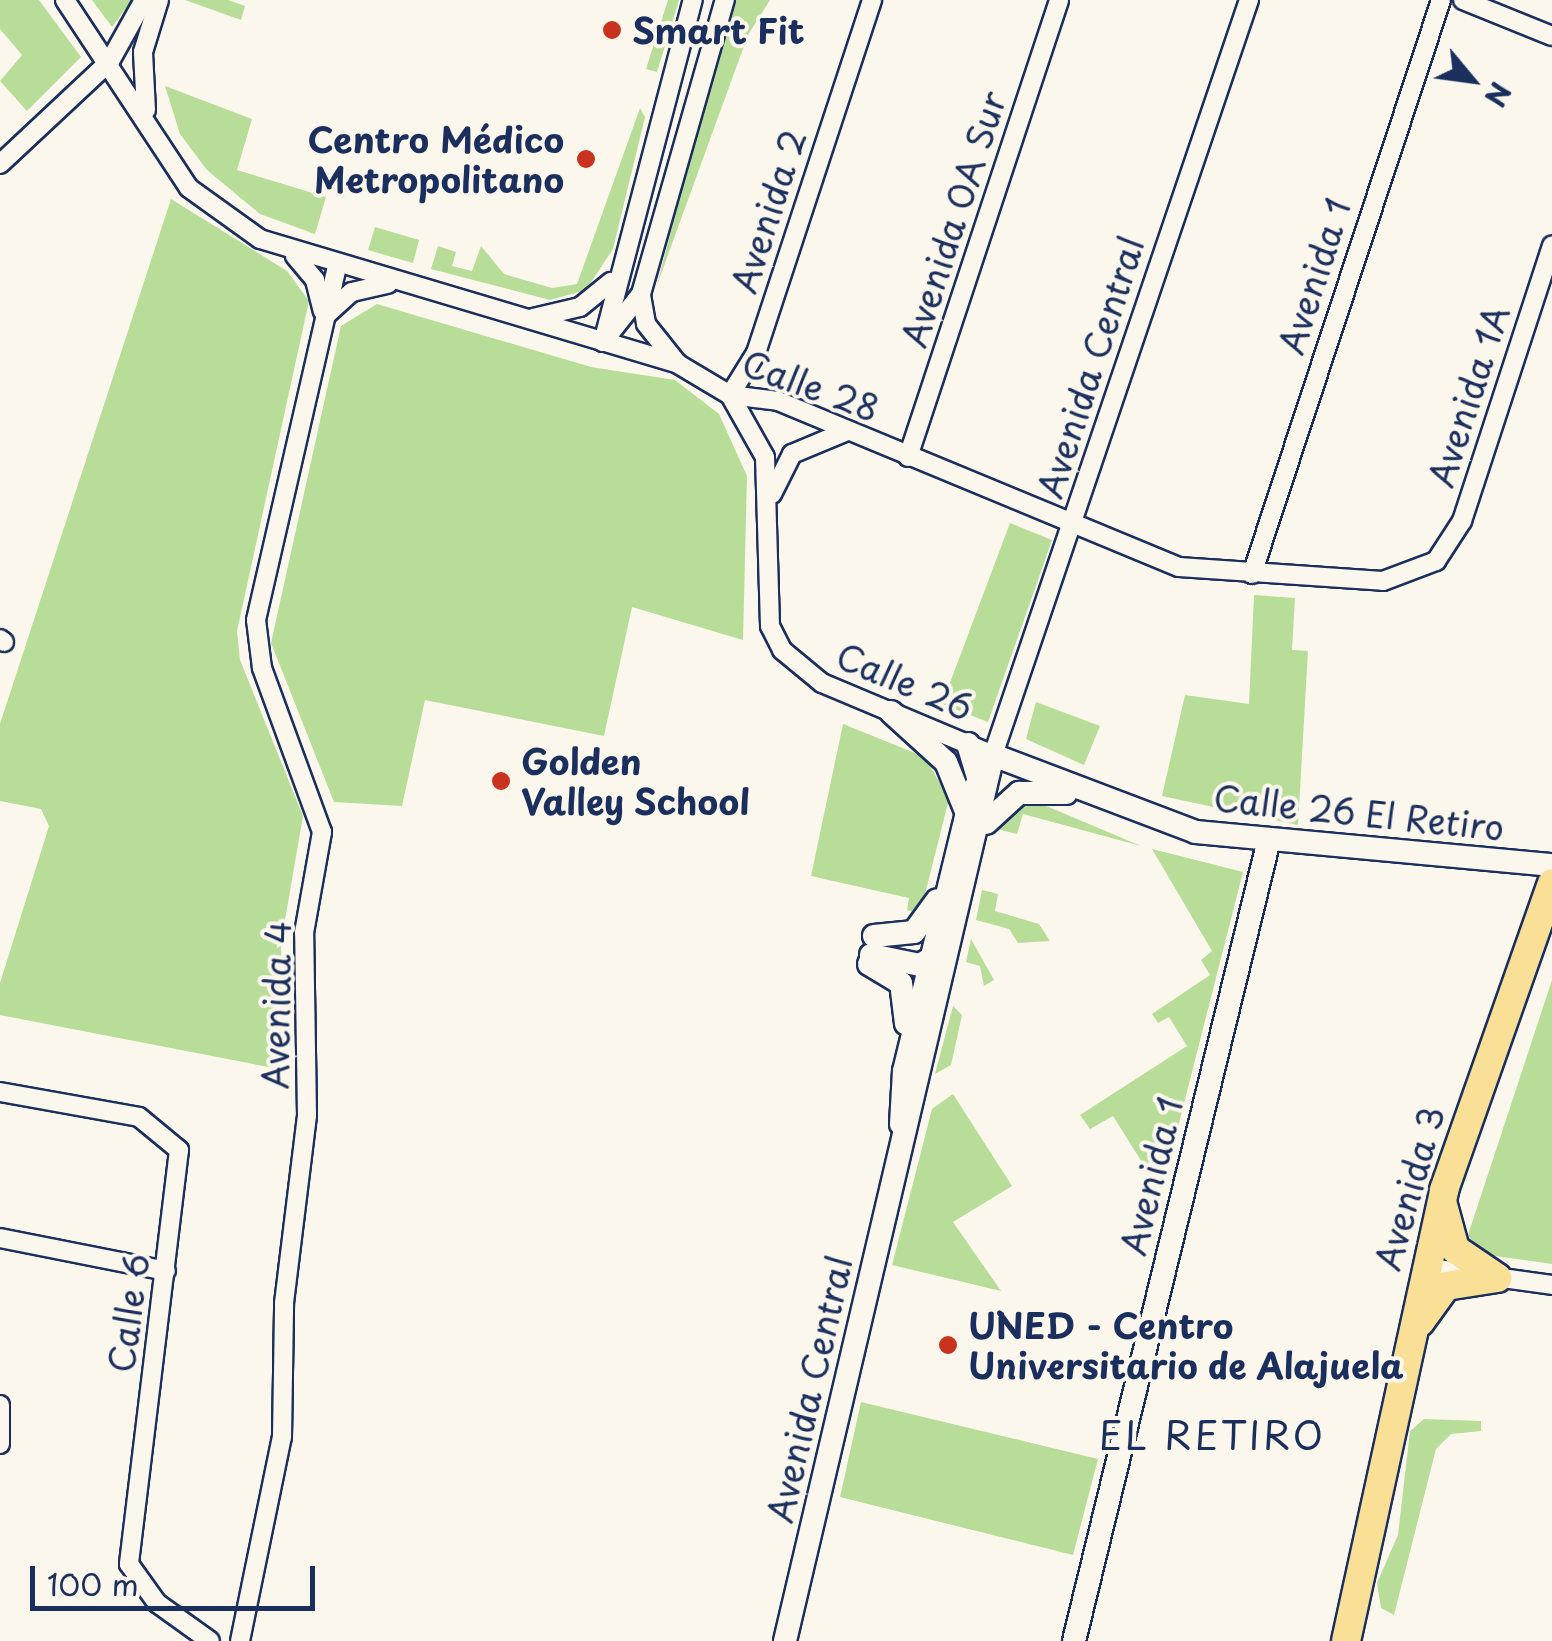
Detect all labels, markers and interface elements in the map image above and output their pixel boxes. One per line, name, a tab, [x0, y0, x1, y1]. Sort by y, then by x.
place label: Smart Fit	[632, 9, 804, 51]
marker: Smart Fit	[601, 19, 623, 41]
north arrow	[1422, 30, 1522, 130]
text: N	[1474, 75, 1523, 115]
street label: Avenida 0A Sur	[892, 86, 1014, 352]
place label: Centro Médico Metropolitano	[308, 118, 564, 200]
street label: Avenida 2	[722, 124, 814, 298]
marker: Centro Médico Metropolitano	[573, 146, 599, 172]
street label: Avenida 1	[1269, 193, 1359, 359]
street label: Avenida Central	[1028, 231, 1152, 503]
street label: Avenida 1A	[1419, 301, 1517, 491]
street label: Calle 28	[737, 341, 885, 429]
street label: Calle 26	[830, 633, 980, 729]
place label: Golden Valley School	[521, 740, 754, 822]
marker: Golden Valley School	[490, 770, 512, 792]
street label: Calle 26 El Retiro	[1208, 775, 1510, 849]
street label: Avenida 4	[254, 920, 298, 1090]
street label: Avenida 1	[1111, 1093, 1191, 1259]
street label: Avenida 3	[1366, 1101, 1452, 1275]
street label: Calle 6	[99, 1250, 157, 1376]
street label: Avenida Central	[758, 1252, 860, 1526]
place label: UNED - Centro Universitario de Alajuela	[968, 1304, 1409, 1386]
marker: UNED - Centro Universitario de Alajuela	[937, 1334, 959, 1356]
district label: EL RETIRO	[1101, 1412, 1323, 1458]
scale bar	[35, 1546, 320, 1608]
text: 100 m	[47, 1561, 139, 1606]

